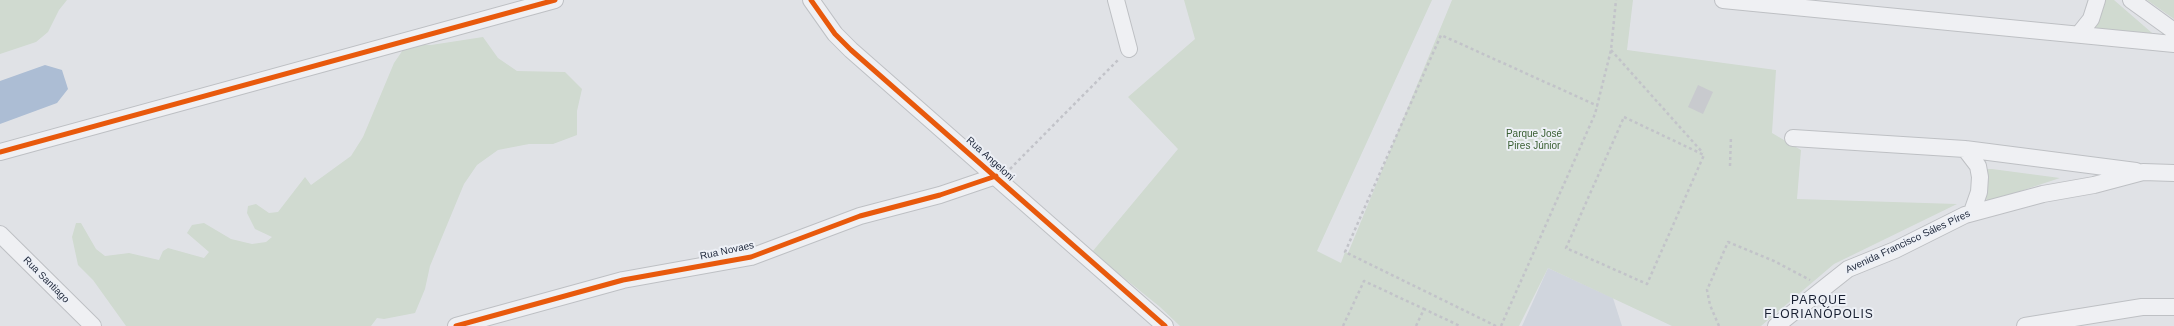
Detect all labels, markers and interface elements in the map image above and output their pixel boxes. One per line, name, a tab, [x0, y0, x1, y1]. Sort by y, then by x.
park label: Parque José Pires Júnior	[1506, 128, 1562, 152]
street label: Rua Angeloni	[964, 134, 1016, 184]
street label: Avenida Francisco Sáles Píres	[1844, 208, 1972, 276]
street label: Rua Novaes	[699, 239, 755, 263]
street label: Rua Santiago	[20, 254, 72, 306]
district label: PARQUE FLORIANÓPOLIS	[1764, 294, 1874, 322]

